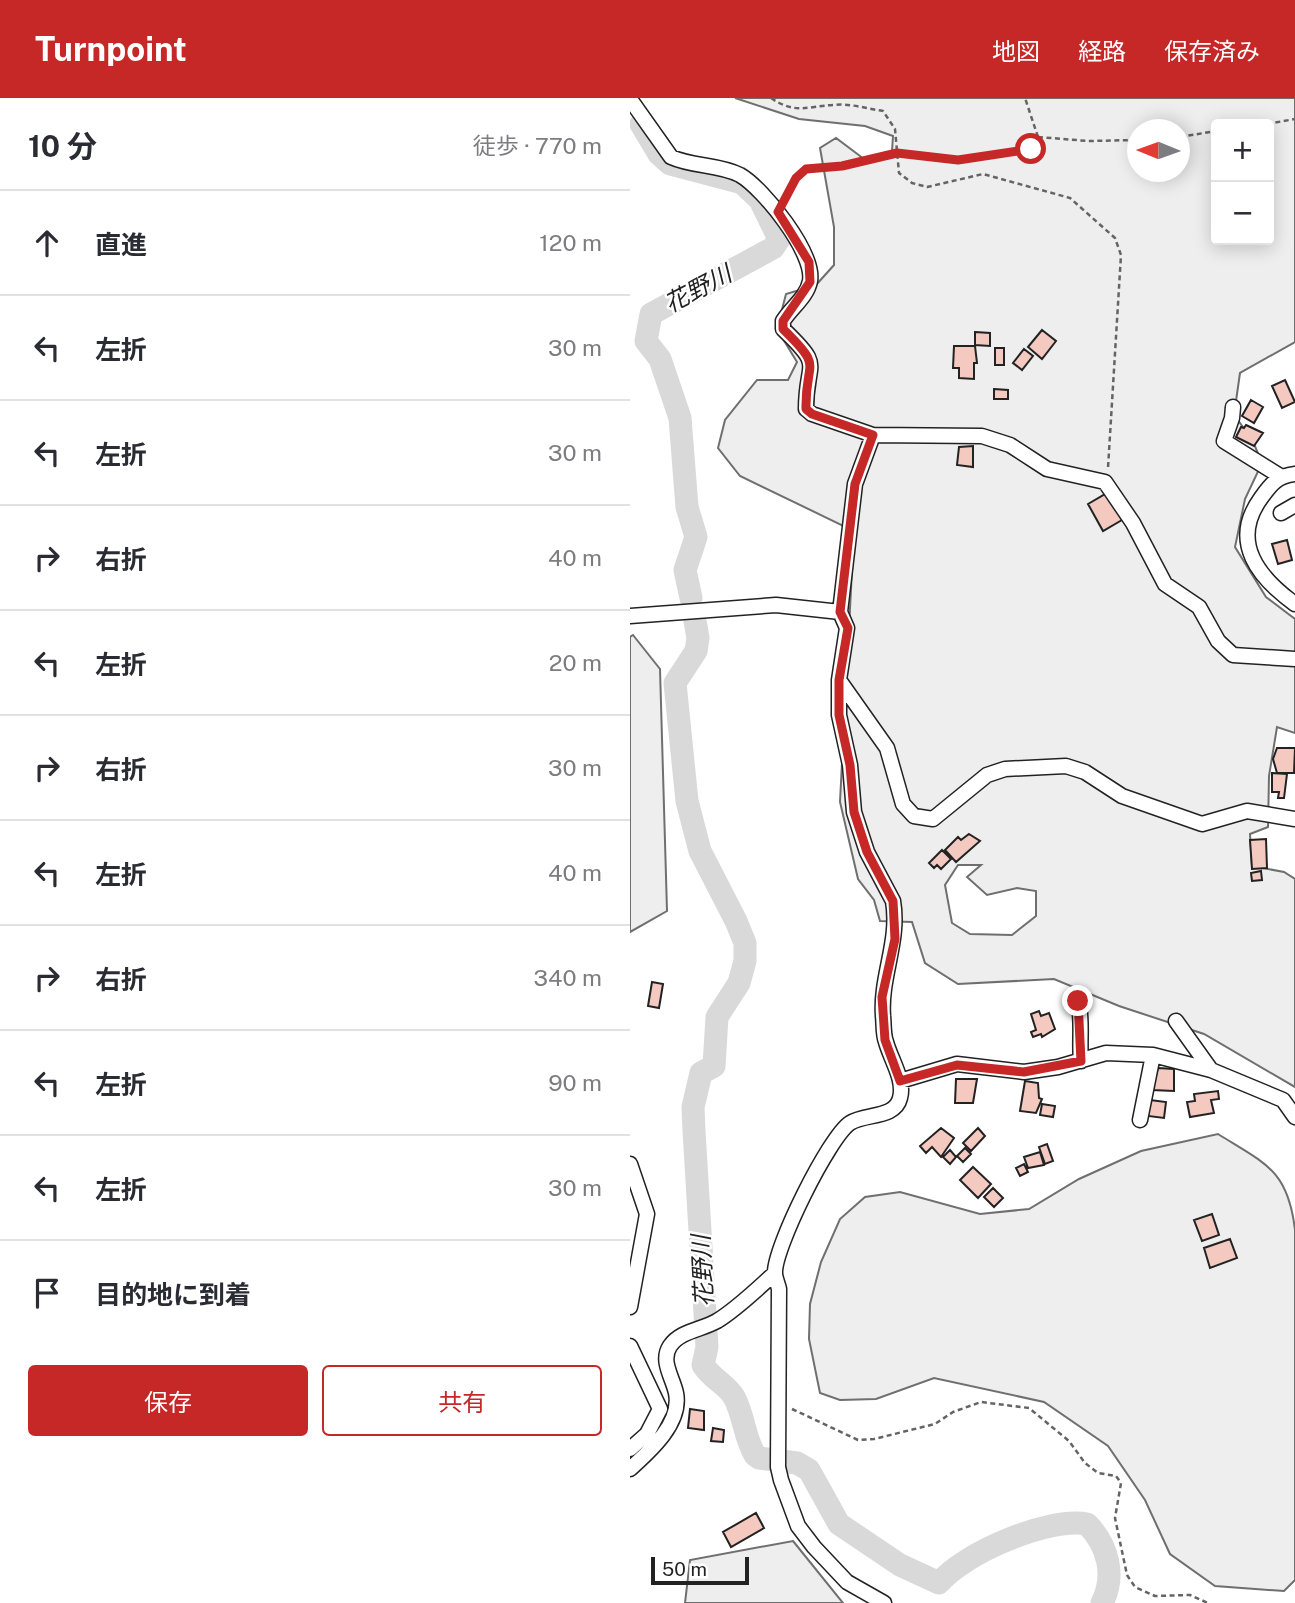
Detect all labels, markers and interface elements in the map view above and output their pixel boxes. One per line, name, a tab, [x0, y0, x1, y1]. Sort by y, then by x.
text: Turnpoint	[35, 30, 187, 68]
text: 地図	[992, 37, 1040, 65]
text: 経路	[1078, 37, 1126, 65]
text: 保存済み	[1164, 37, 1260, 65]
north arrow	[1127, 119, 1190, 182]
map controls	[1211, 119, 1274, 245]
button: +	[1211, 119, 1274, 182]
text: 10 分	[28, 128, 97, 164]
text: 徒歩 · 770 m	[473, 132, 602, 159]
route start	[1015, 133, 1046, 164]
button: −	[1211, 182, 1274, 245]
icon: ahead	[28, 224, 66, 262]
text: 直進	[95, 229, 147, 260]
text: 120 m	[539, 229, 602, 256]
water label: 花野川	[659, 257, 739, 317]
icon: left	[28, 329, 66, 367]
text: 左折	[95, 334, 147, 365]
text: 30 m	[548, 334, 602, 361]
icon: left	[28, 434, 66, 472]
text: 左折	[95, 439, 147, 470]
text: 30 m	[548, 439, 602, 466]
icon: right	[28, 539, 66, 577]
text: 右折	[95, 544, 147, 575]
text: 40 m	[548, 544, 602, 571]
icon: left	[28, 644, 66, 682]
text: 左折	[95, 649, 147, 680]
text: 20 m	[549, 649, 602, 676]
icon: right	[28, 749, 66, 787]
text: 右折	[95, 754, 147, 785]
text: 30 m	[548, 754, 602, 781]
icon: left	[28, 854, 66, 892]
text: 左折	[95, 859, 147, 890]
text: 40 m	[548, 859, 602, 886]
icon: right	[28, 959, 66, 997]
text: 右折	[95, 964, 147, 995]
text: 340 m	[534, 964, 602, 991]
route end	[1062, 985, 1093, 1016]
icon: left	[28, 1064, 66, 1102]
text: 左折	[95, 1069, 147, 1100]
text: 90 m	[548, 1069, 602, 1096]
icon: left	[28, 1169, 66, 1207]
text: 左折	[95, 1174, 147, 1205]
text: 30 m	[548, 1174, 602, 1201]
water label: 花野川	[686, 1231, 718, 1308]
icon: arrive	[28, 1274, 66, 1312]
text: 目的地に到着	[95, 1279, 251, 1310]
button: 保存	[28, 1365, 308, 1436]
button: 共有	[322, 1365, 602, 1436]
scale bar	[651, 1554, 749, 1586]
text: 50 m	[662, 1558, 707, 1580]

